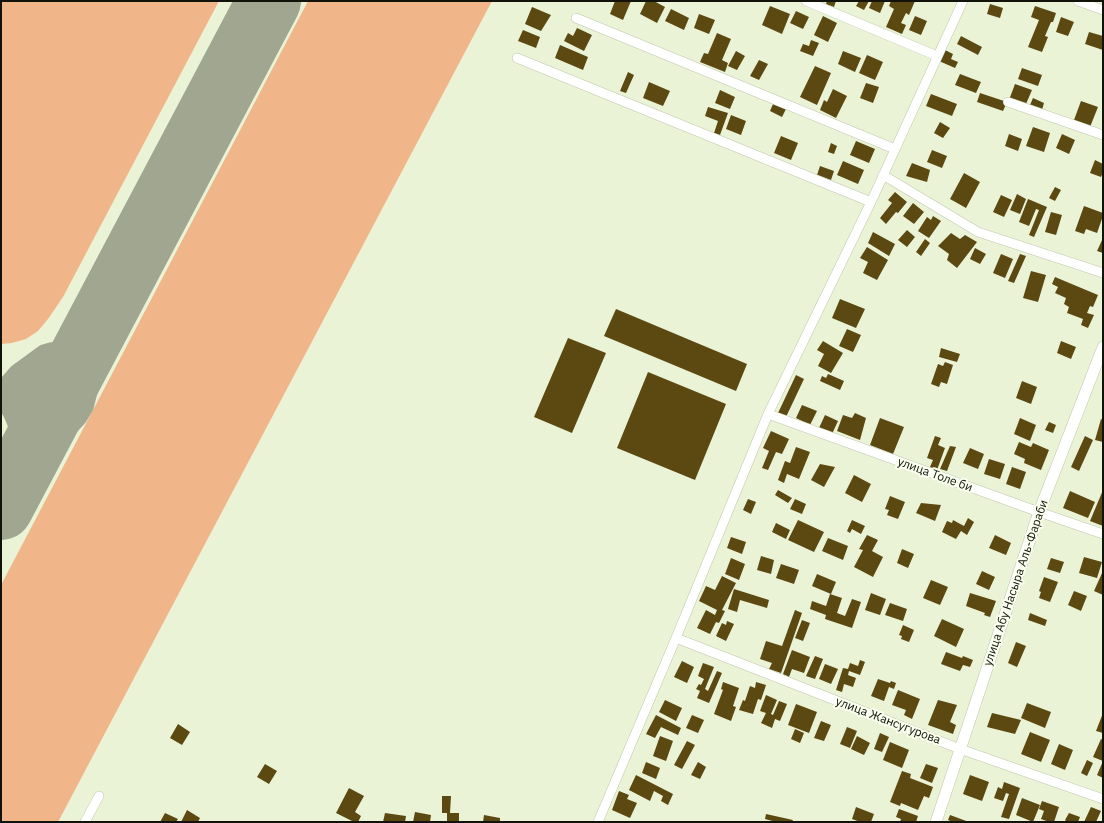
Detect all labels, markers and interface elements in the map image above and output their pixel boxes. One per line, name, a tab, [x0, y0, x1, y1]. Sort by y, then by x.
street label: улица Толе би	[895, 455, 975, 495]
street label: улица Абу Насыра Аль-Фараби	[981, 498, 1051, 668]
street label: улица Жансугурова	[833, 694, 943, 748]

